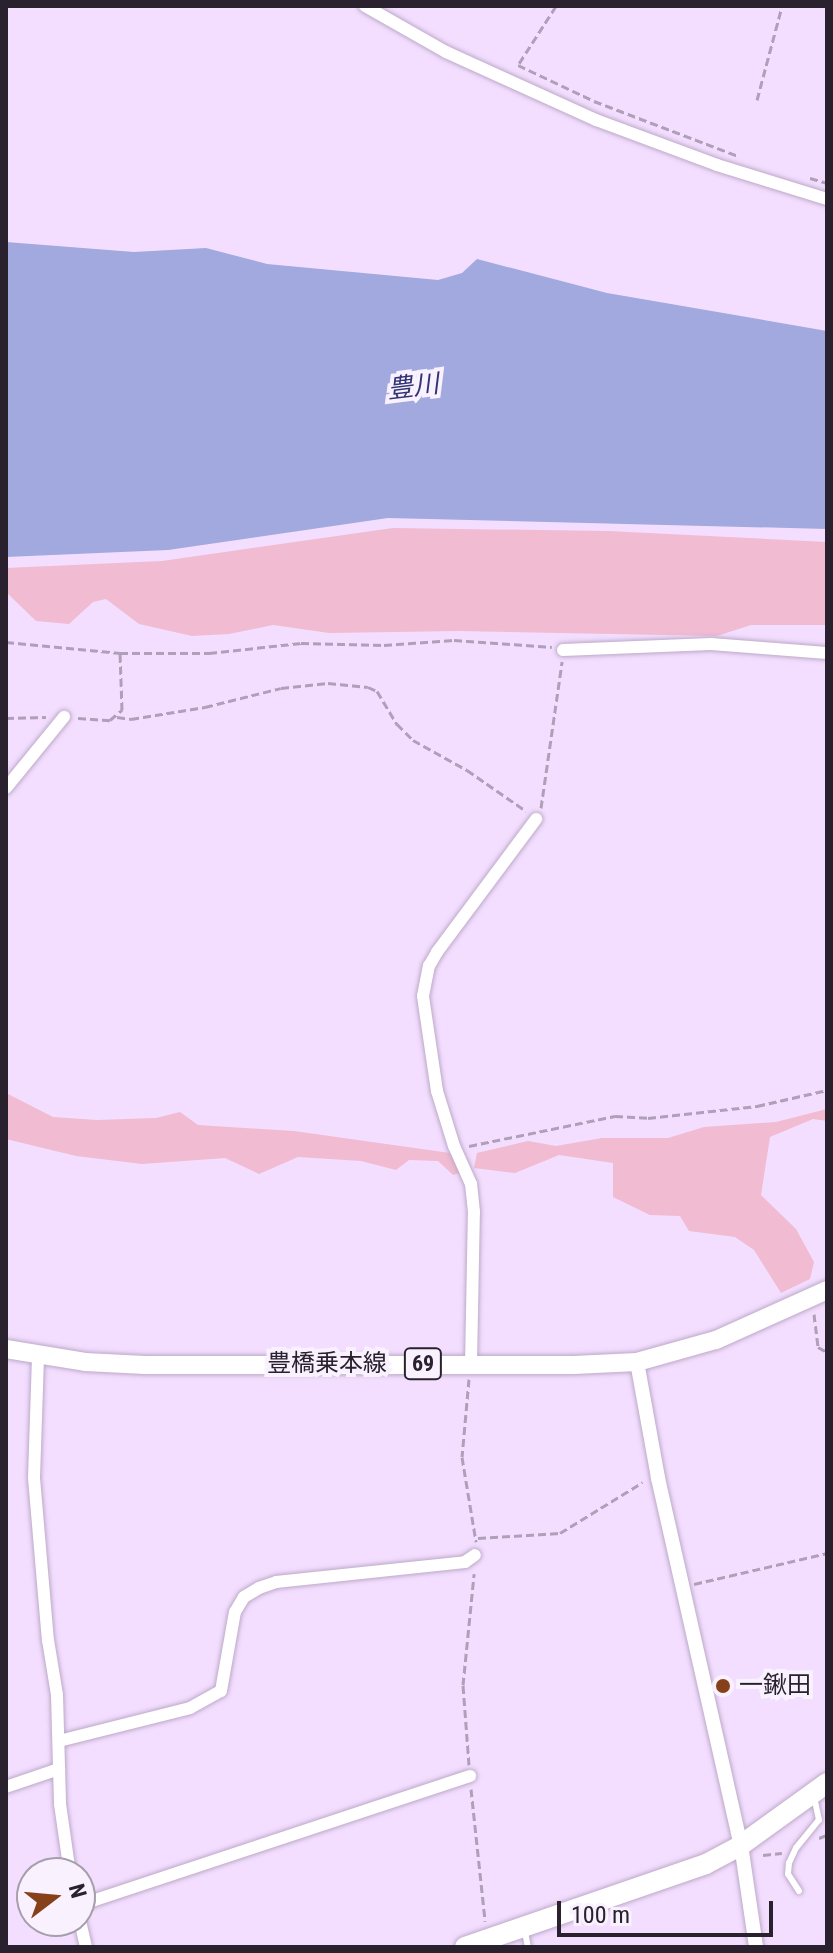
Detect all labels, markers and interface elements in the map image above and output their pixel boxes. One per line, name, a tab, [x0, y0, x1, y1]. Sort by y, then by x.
water label: 豊川	[385, 368, 441, 406]
road number: 69	[403, 1346, 443, 1382]
street label: 豊橋乗本線	[267, 1350, 387, 1378]
place label: 一鍬田	[739, 1672, 811, 1700]
marker: 一鍬田	[714, 1677, 732, 1695]
north arrow	[16, 1857, 96, 1937]
text: N	[64, 1881, 92, 1901]
scale bar	[561, 1885, 777, 1935]
text: 100 m	[571, 1901, 630, 1929]

